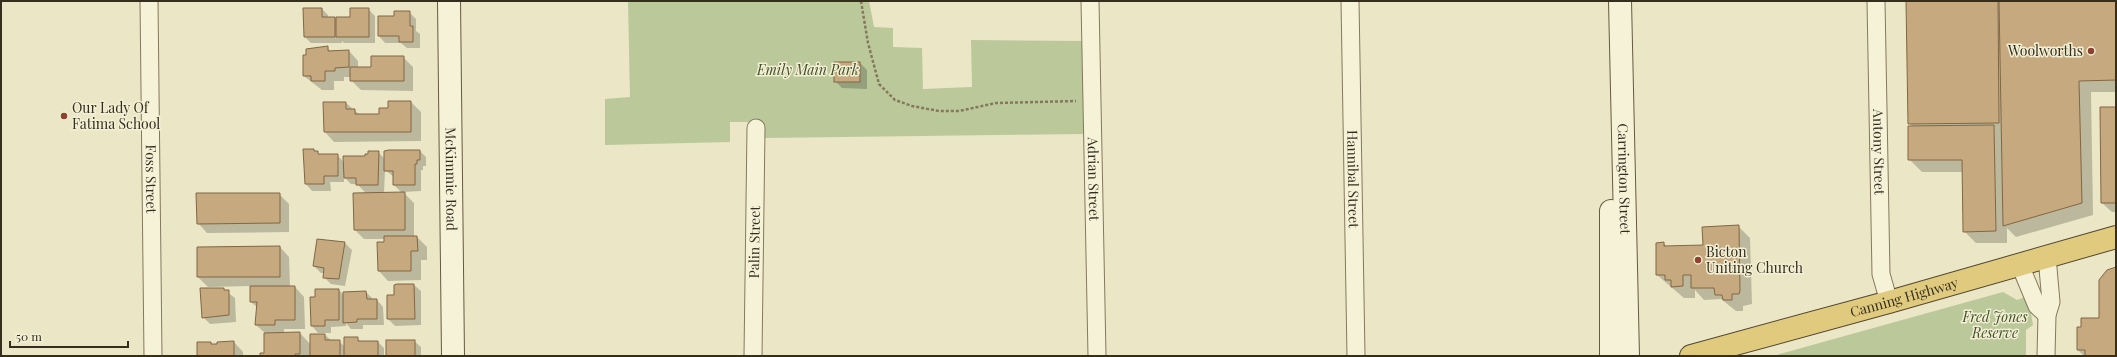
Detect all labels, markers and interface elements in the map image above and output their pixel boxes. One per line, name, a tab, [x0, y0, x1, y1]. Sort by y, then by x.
place label: Woolworths	[2007, 41, 2083, 60]
marker: Woolworths	[2086, 46, 2096, 56]
park label: Emily Main Park	[756, 60, 859, 79]
place label: Our Lady Of Fatima School	[72, 98, 160, 133]
street label: Antony Street	[1869, 108, 1890, 196]
marker: Our Lady Of Fatima School	[59, 111, 69, 121]
street label: Carrington Street	[1614, 123, 1635, 236]
street label: McKimmie Road	[441, 127, 462, 231]
street label: Hannibal Street	[1343, 130, 1364, 229]
street label: Adrian Street	[1084, 136, 1104, 222]
street label: Foss Street	[142, 144, 161, 215]
street label: Palin Street	[744, 204, 764, 278]
place label: Bicton Uniting Church	[1706, 242, 1804, 277]
marker: Bicton Uniting Church	[1693, 255, 1703, 265]
street label: Canning Highway	[1848, 273, 1960, 321]
park label: Fred Jones Reserve	[1961, 307, 2028, 342]
scale bar	[10, 323, 128, 349]
text: 50 m	[16, 328, 42, 344]

